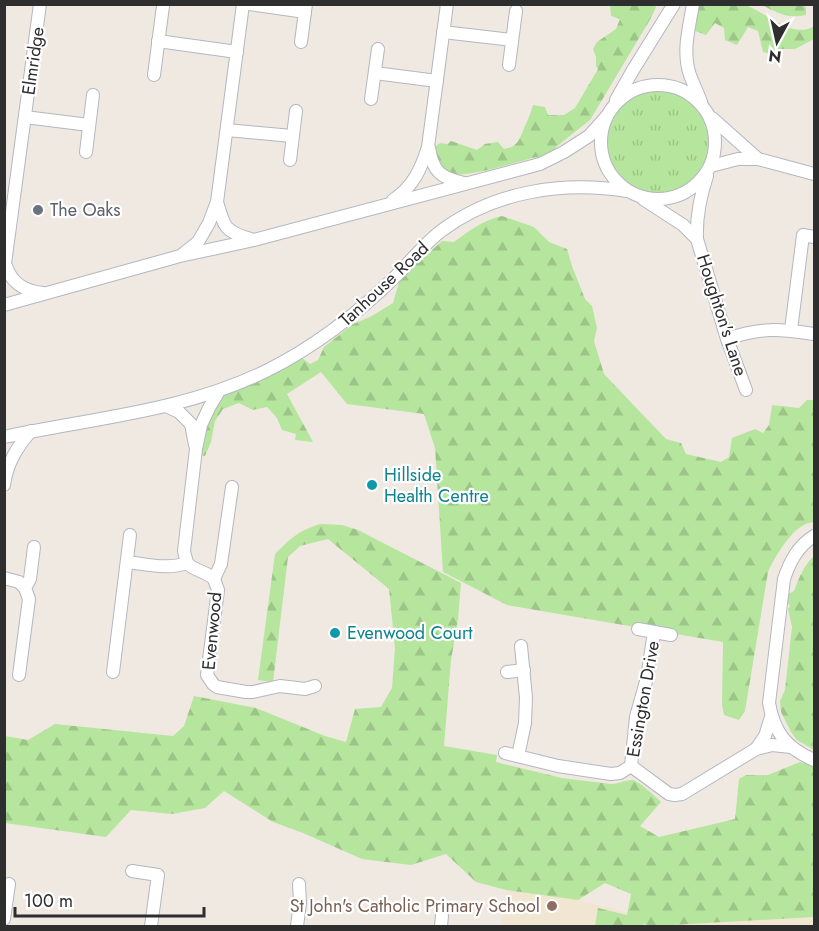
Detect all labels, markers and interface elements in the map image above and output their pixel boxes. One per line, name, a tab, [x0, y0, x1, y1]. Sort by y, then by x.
north arrow	[747, 12, 807, 72]
street label: Elmridge	[15, 25, 51, 97]
text: N	[767, 44, 783, 69]
place label: The Oaks	[50, 197, 121, 223]
marker: The Oaks	[31, 203, 45, 217]
street label: Tanhouse Road	[333, 236, 435, 332]
street label: Houghton's Lane	[690, 251, 754, 379]
place label: Hillside Health Centre	[384, 462, 489, 509]
marker: Hillside Health Centre	[365, 478, 379, 492]
street label: Evenwood	[196, 591, 228, 671]
place label: Evenwood Court	[347, 620, 473, 646]
marker: Evenwood Court	[328, 626, 342, 640]
street label: Essington Drive	[620, 639, 666, 759]
scale bar	[15, 880, 204, 918]
text: 100 m	[24, 888, 73, 914]
place label: St John's Catholic Primary School	[290, 893, 540, 919]
marker: St John's Catholic Primary School	[545, 899, 559, 913]

